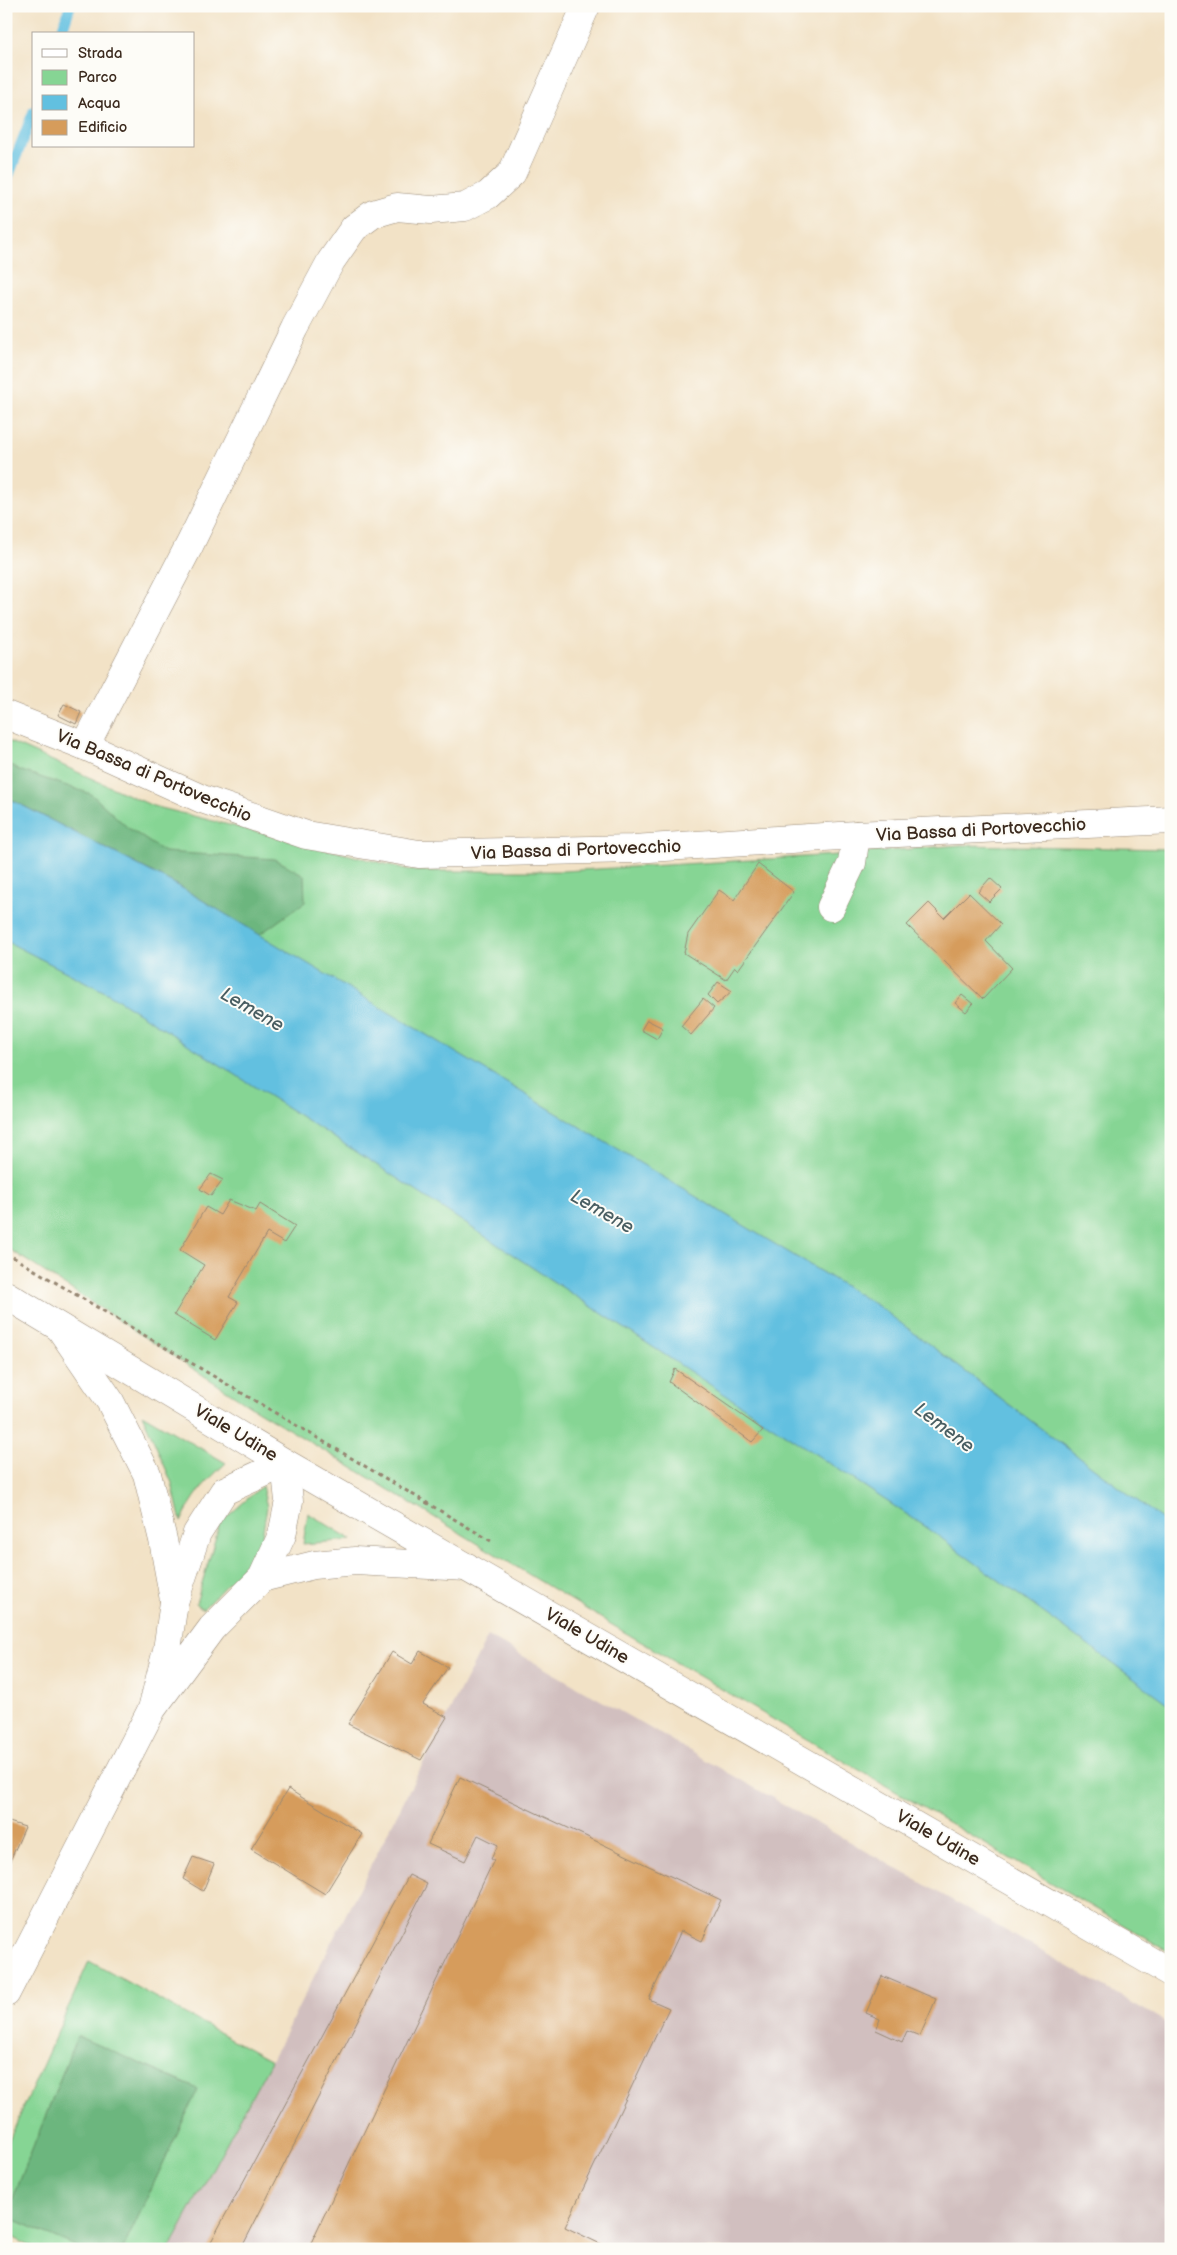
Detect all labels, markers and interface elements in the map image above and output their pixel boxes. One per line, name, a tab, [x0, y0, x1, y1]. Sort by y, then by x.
legend	[32, 32, 195, 148]
text: Strada	[78, 44, 122, 63]
text: Parco	[78, 68, 117, 87]
text: Acqua	[78, 94, 120, 113]
text: Edificio	[78, 118, 127, 137]
street label: Via Bassa di Portovecchio	[53, 725, 255, 827]
street label: Via Bassa di Portovecchio	[875, 814, 1087, 846]
street label: Via Bassa di Portovecchio	[470, 836, 682, 864]
water label: Lemene	[216, 983, 288, 1037]
water label: Lemene	[566, 1185, 638, 1239]
water label: Lemene	[909, 1398, 979, 1458]
street label: Viale Udine	[191, 1400, 282, 1466]
street label: Viale Udine	[541, 1604, 633, 1669]
street label: Viale Udine	[892, 1806, 984, 1871]

